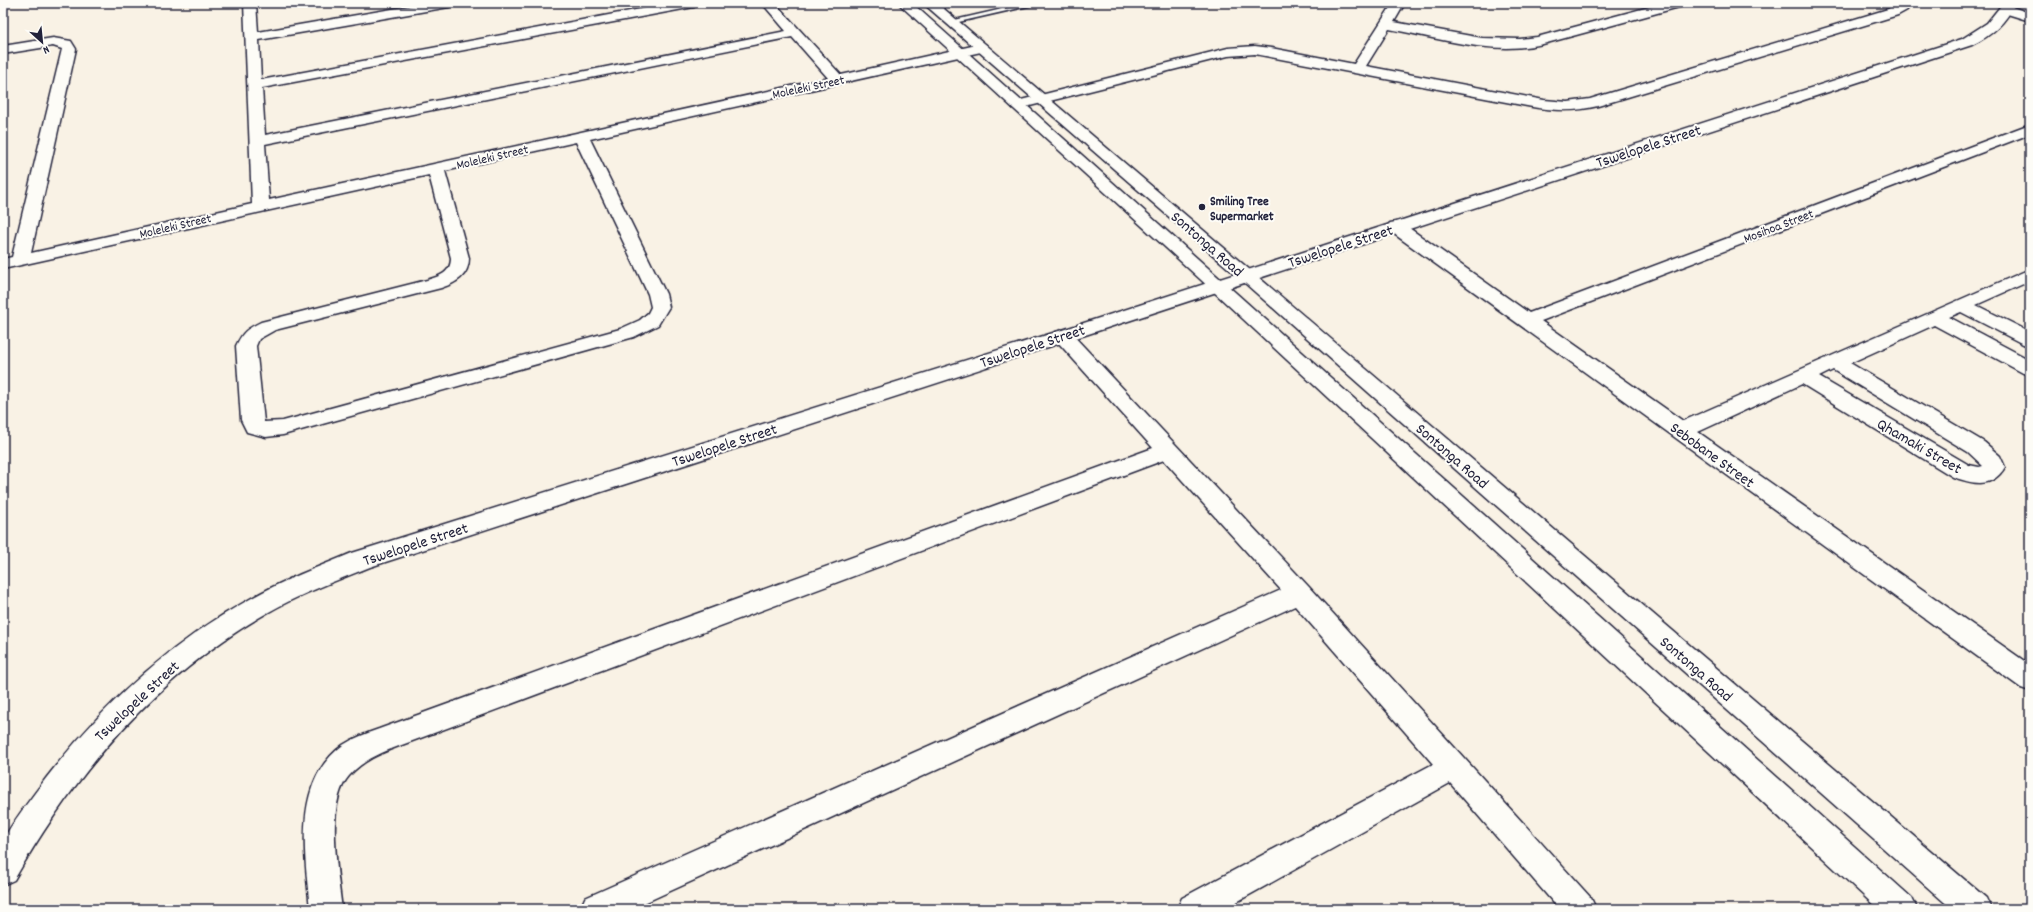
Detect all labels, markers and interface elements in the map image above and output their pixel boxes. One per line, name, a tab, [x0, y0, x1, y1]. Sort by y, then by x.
north arrow	[22, 22, 62, 62]
text: N	[39, 41, 52, 58]
street label: Moleleki Street	[771, 71, 847, 105]
street label: Tswelopele Street	[1593, 120, 1704, 175]
street label: Moleleki Street	[455, 141, 531, 176]
place label: Smiling Tree Supermarket	[1210, 193, 1274, 227]
marker: Smiling Tree Supermarket	[1197, 202, 1207, 212]
street label: Mosihoa Street	[1741, 205, 1817, 249]
street label: Sontonga Road	[1165, 207, 1248, 283]
street label: Moleleki Street	[138, 210, 214, 245]
street label: Tswelopele Street	[1285, 220, 1396, 275]
street label: Tswelopele Street	[977, 320, 1088, 375]
street label: Qhamaki Street	[1872, 414, 1966, 481]
street label: Sebobane Street	[1664, 417, 1759, 495]
street label: Tswelopele Street	[669, 419, 780, 474]
street label: Sontonga Road	[1410, 419, 1493, 495]
street label: Tswelopele Street	[360, 518, 471, 573]
street label: Sontonga Road	[1654, 632, 1737, 708]
street label: Tswelopele Street	[90, 656, 186, 747]

